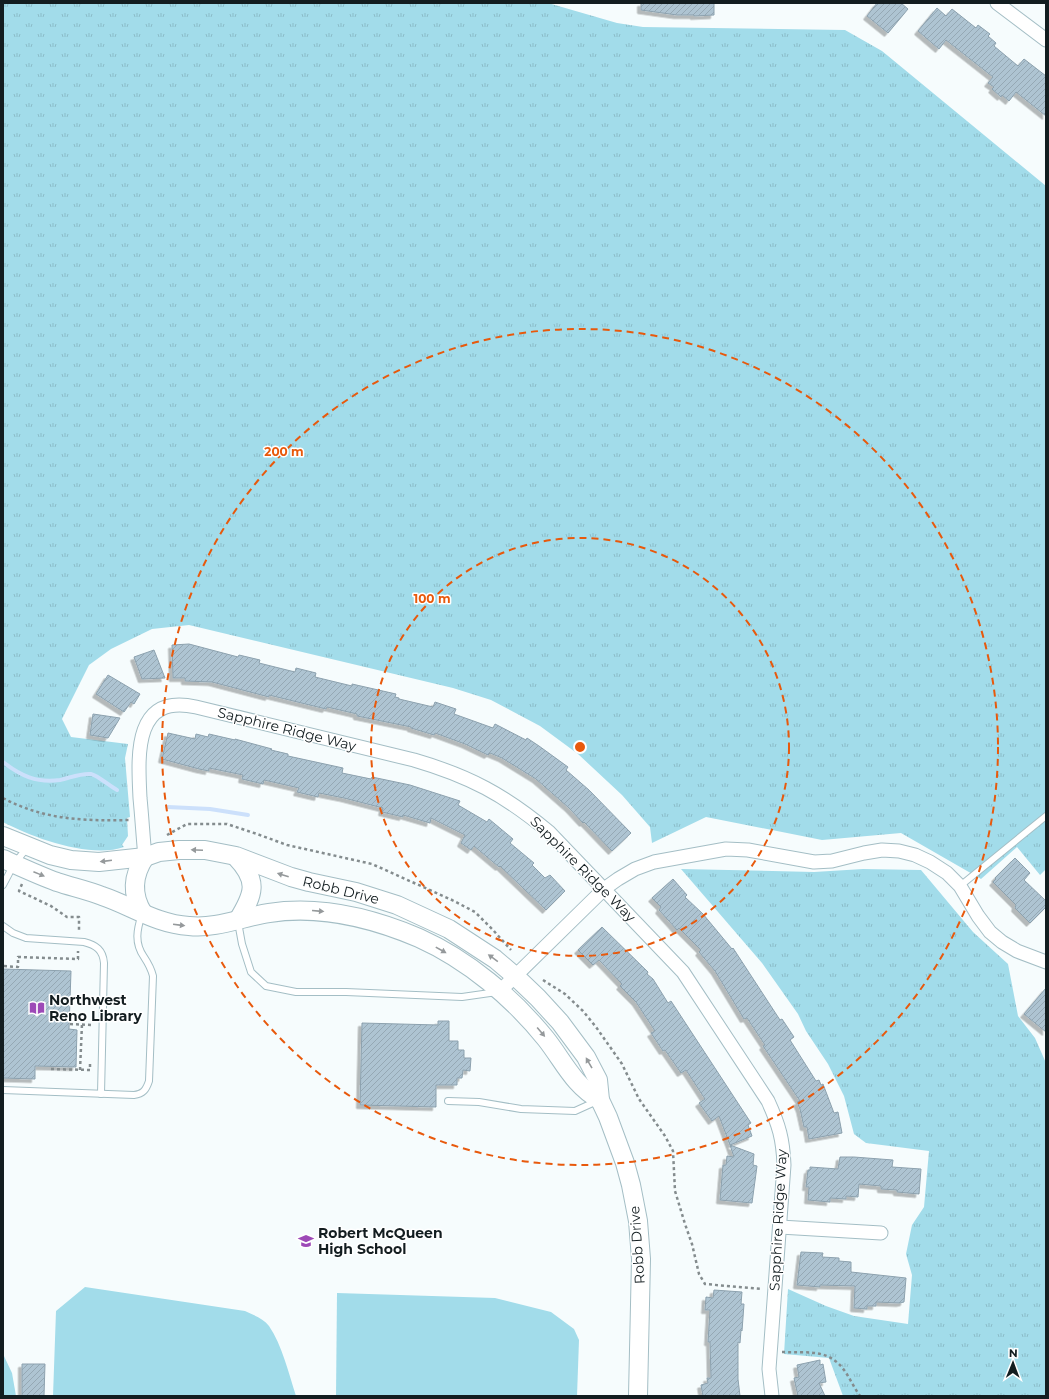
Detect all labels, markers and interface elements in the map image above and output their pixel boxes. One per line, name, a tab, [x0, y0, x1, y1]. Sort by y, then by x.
text: 200 m	[264, 444, 304, 459]
text: 100 m	[414, 591, 450, 606]
street label: Sapphire Ridge Way	[216, 703, 359, 755]
centre of rings	[573, 740, 587, 754]
street label: Sapphire Ridge Way	[526, 812, 640, 926]
one-way arrow	[190, 847, 203, 853]
one-way arrow	[100, 858, 112, 864]
one-way arrow	[277, 871, 289, 877]
one-way arrow	[33, 872, 45, 878]
street label: Robb Drive	[301, 872, 381, 908]
one-way arrow	[312, 908, 324, 914]
one-way arrow	[173, 922, 185, 928]
one-way arrow	[435, 946, 447, 953]
one-way arrow	[487, 953, 498, 962]
place label: Northwest Reno Library	[49, 991, 142, 1025]
library icon: Northwest Reno Library	[28, 999, 46, 1017]
one-way arrow	[536, 1027, 545, 1038]
one-way arrow	[586, 1057, 593, 1069]
street label: Sapphire Ridge Way	[765, 1148, 791, 1291]
street label: Robb Drive	[625, 1205, 649, 1285]
place label: Robert McQueen High School	[318, 1224, 443, 1258]
school or university icon: Robert McQueen High School	[297, 1232, 315, 1250]
north arrow	[993, 1343, 1033, 1383]
text: N	[1009, 1346, 1018, 1360]

